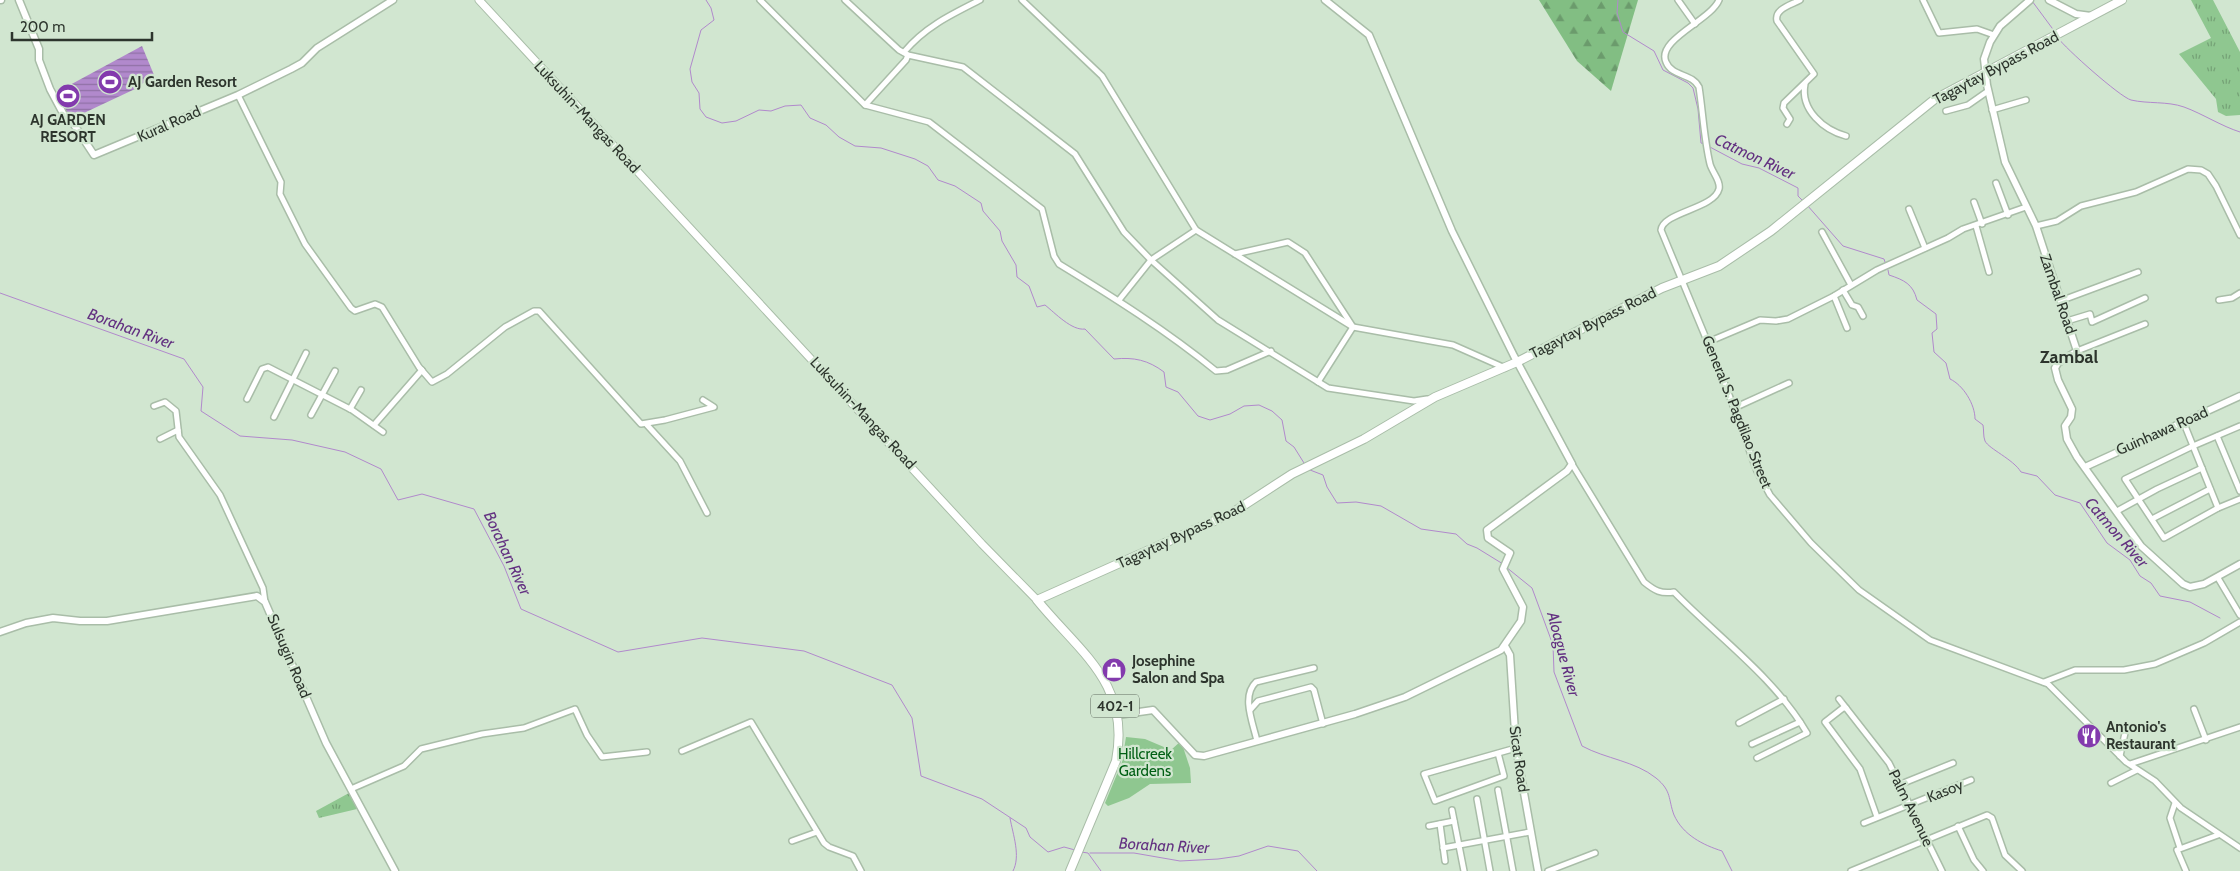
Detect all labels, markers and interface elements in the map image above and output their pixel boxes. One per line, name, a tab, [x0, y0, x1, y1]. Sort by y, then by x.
scale bar	[12, 10, 152, 42]
text: 200 m	[20, 18, 65, 36]
street label: Tagaytay Bypass Road	[1930, 27, 2062, 109]
street label: Luksuhin-Mangas Road	[530, 57, 644, 177]
sports icon: AJ Garden Resort	[97, 69, 123, 95]
place label: AJ Garden Resort	[128, 73, 237, 91]
sports icon: AJ GARDEN RESORT	[55, 83, 81, 109]
street label: Kural Road	[135, 102, 203, 146]
place label: AJ GARDEN RESORT	[30, 111, 106, 146]
water label: Catmon River	[1712, 130, 1799, 184]
street label: Zambal Road	[2036, 252, 2080, 336]
street label: Tagaytay Bypass Road	[1527, 283, 1659, 363]
water label: Borahan River	[85, 304, 178, 353]
street label: General S. Pagdilao Street	[1698, 333, 1776, 491]
district label: Zambal	[2040, 346, 2098, 368]
street label: Luksuhin-Mangas Road	[806, 353, 920, 473]
street label: Guinhawa Road	[2113, 403, 2211, 459]
water label: Catmon River	[2081, 493, 2153, 572]
street label: Tagaytay Bypass Road	[1114, 497, 1248, 573]
water label: Borahan River	[480, 508, 536, 599]
water label: Aloague River	[1543, 609, 1584, 700]
street label: Sulsugin Road	[263, 611, 315, 701]
place label: Josephine Salon and Spa	[1131, 652, 1225, 687]
shop icon: Josephine Salon and Spa	[1101, 657, 1127, 683]
road number: 402-1	[1091, 694, 1139, 718]
place label: Antonio's Restaurant	[2106, 718, 2176, 753]
restaurant icon: Antonio's Restaurant	[2076, 723, 2102, 749]
street label: Sicat Road	[1505, 725, 1533, 793]
park label: Hillcreek Gardens	[1118, 745, 1172, 780]
street label: Palm Avenue	[1885, 767, 1937, 850]
street label: Kasoy	[1924, 775, 1966, 806]
water label: Borahan River	[1118, 834, 1211, 857]

